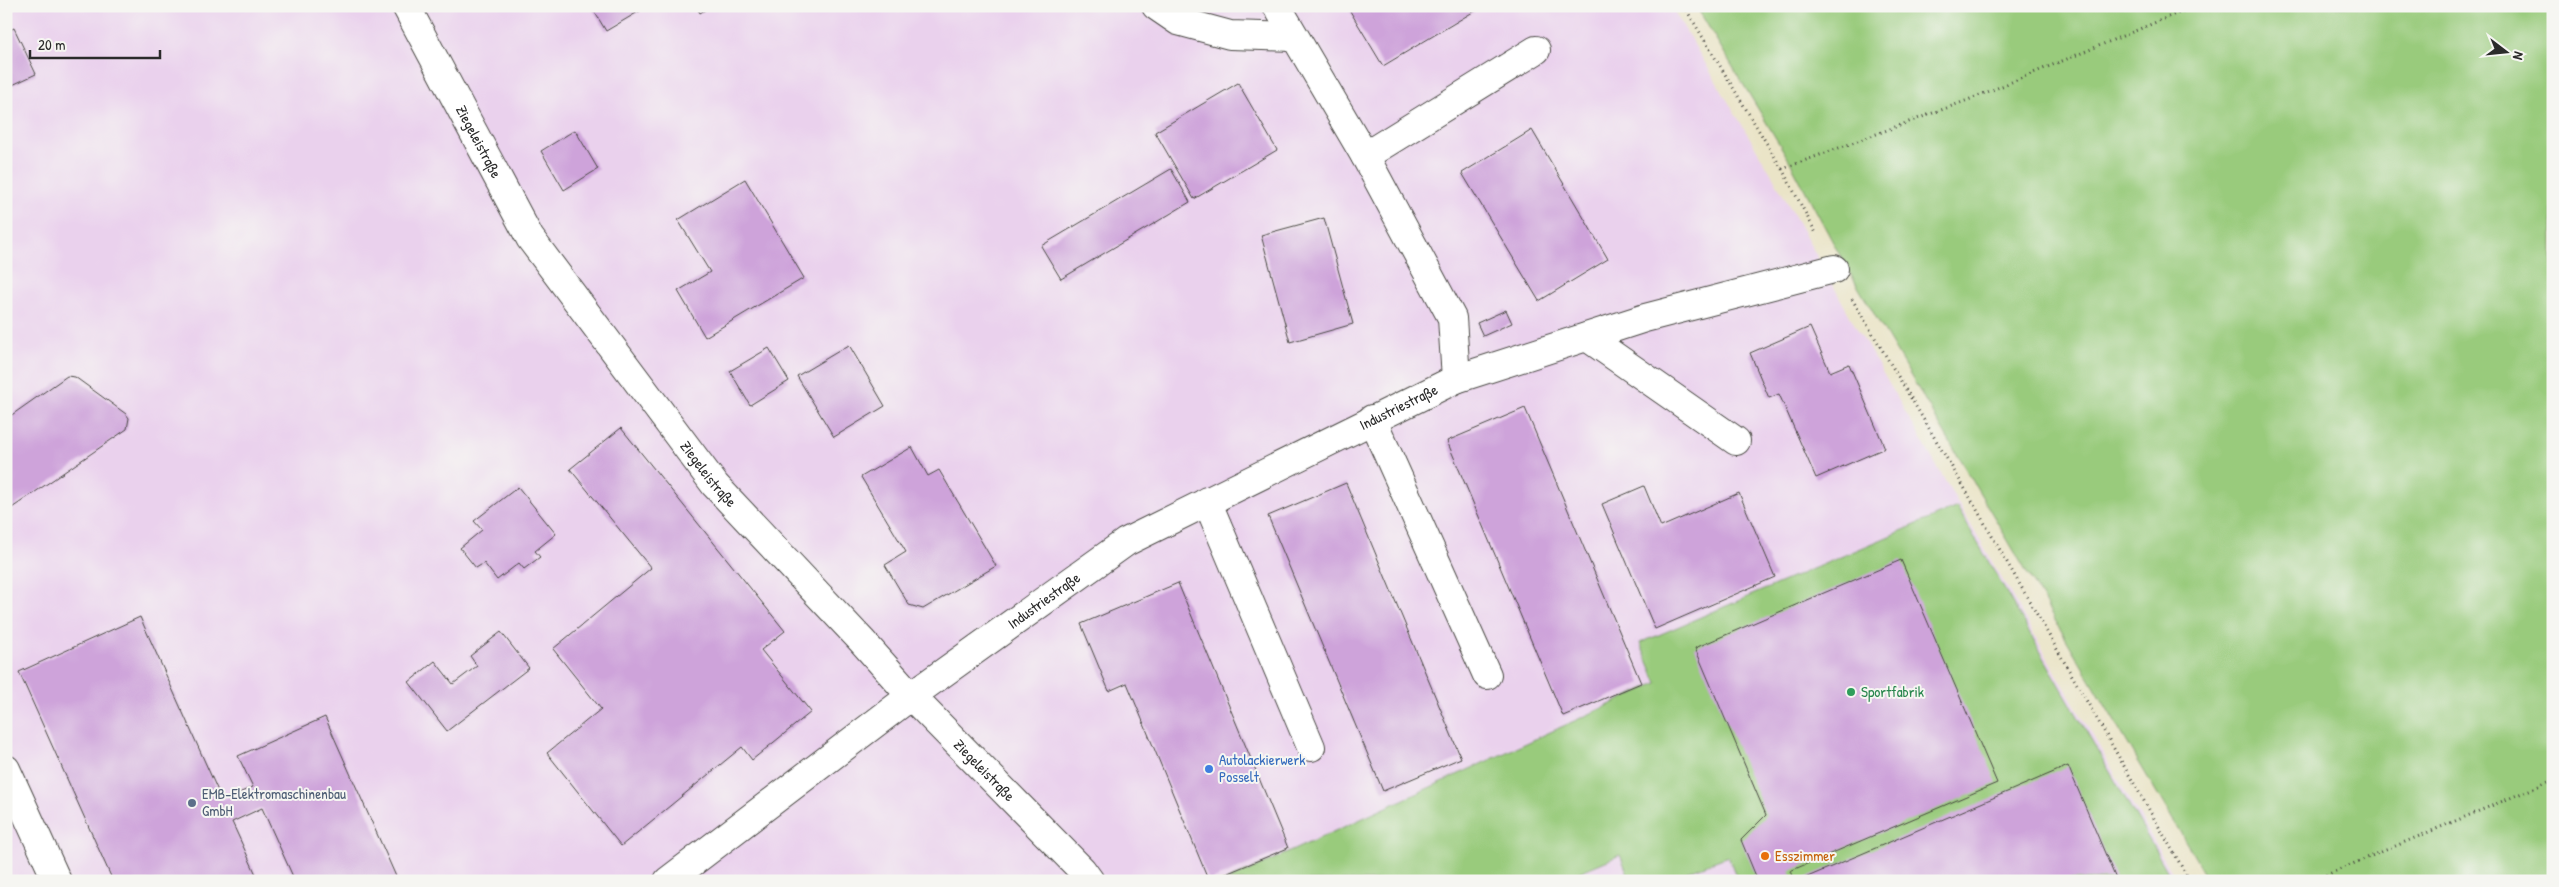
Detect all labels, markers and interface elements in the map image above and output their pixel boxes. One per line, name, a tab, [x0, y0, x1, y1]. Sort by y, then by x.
scale bar	[30, 28, 160, 60]
north arrow	[2482, 28, 2532, 78]
text: 20 m	[38, 34, 65, 55]
text: N	[2509, 50, 2529, 62]
street label: Ziegeleistraße	[451, 102, 507, 182]
street label: Industriestraße	[1356, 379, 1441, 435]
street label: Ziegeleistraße	[676, 436, 742, 512]
street label: Industriestraße	[1003, 567, 1084, 634]
place label: Sportfabrik	[1861, 681, 1924, 702]
marker: Sportfabrik	[1845, 686, 1857, 698]
street label: Ziegeleistraße	[949, 734, 1020, 806]
place label: Autolackierwerk Posselt	[1219, 749, 1305, 787]
marker: Autolackierwerk Posselt	[1203, 763, 1215, 775]
place label: EMB-Elektromaschinenbau GmbH	[202, 783, 346, 821]
marker: EMB-Elektromaschinenbau GmbH	[186, 797, 198, 809]
place label: Esszimmer	[1775, 845, 1835, 866]
marker: Esszimmer	[1759, 850, 1771, 862]

